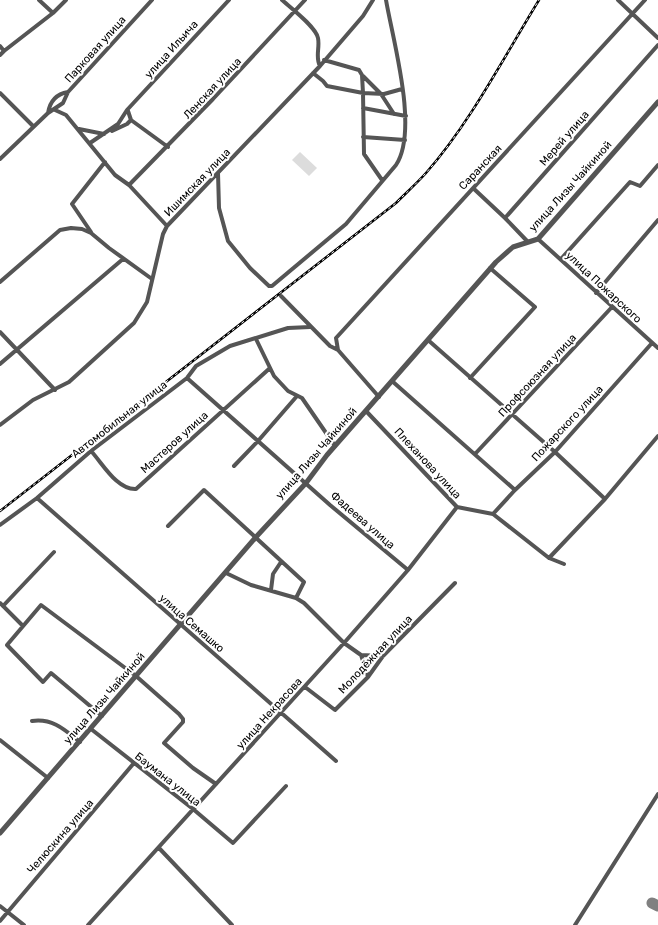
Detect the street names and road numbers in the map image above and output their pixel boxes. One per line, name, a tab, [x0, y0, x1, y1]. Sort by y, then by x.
street label: Парковая улица	[62, 13, 129, 85]
street label: улица Ильича	[142, 18, 201, 81]
street label: Ленская улица	[181, 55, 244, 122]
street label: Мерей улица	[537, 108, 592, 169]
street label: улица Лизы Чайкиной	[526, 138, 614, 234]
street label: Саранская	[456, 142, 504, 193]
street label: Ишимская улица	[162, 146, 233, 219]
street label: улица Пожарского	[563, 249, 644, 326]
street label: Профсоюзная улица	[496, 331, 579, 419]
street label: Автомобильная улица	[69, 378, 170, 461]
street label: Пожарского улица	[529, 383, 606, 464]
street label: улица Лизы Чайкиной	[273, 405, 360, 502]
street label: Мастеров улица	[138, 409, 211, 476]
street label: Плеханова улица	[392, 425, 464, 501]
street label: Фадеева улица	[328, 489, 397, 552]
street label: улица Семашко	[156, 592, 227, 655]
street label: Молодёжная улица	[336, 613, 415, 696]
street label: улица Лизы Чайкиной	[61, 650, 148, 747]
street label: улица Некрасова	[234, 675, 305, 752]
street label: Баумана улица	[132, 750, 203, 809]
street label: Челюскина улица	[25, 797, 96, 876]

